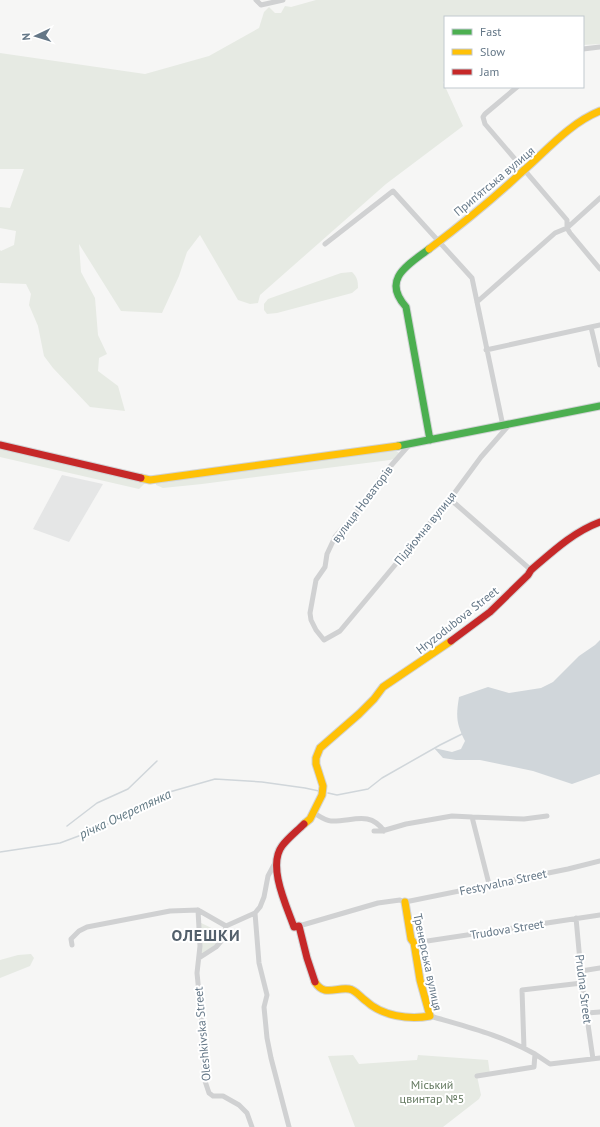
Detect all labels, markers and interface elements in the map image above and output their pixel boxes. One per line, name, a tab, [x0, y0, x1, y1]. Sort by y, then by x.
north arrow	[16, 16, 56, 56]
legend	[444, 16, 584, 88]
text: Fast	[480, 24, 501, 39]
text: N	[19, 33, 33, 41]
text: Slow	[480, 44, 505, 59]
text: Jam	[479, 64, 499, 79]
street label: Прип’ятська вулиця	[451, 143, 537, 219]
street label: вулиця Новаторів	[328, 462, 396, 546]
street label: Підйомна вулиця	[391, 488, 459, 568]
street label: Hryzodubova Street	[413, 583, 501, 657]
water label: річка Очеретянка	[75, 785, 174, 843]
street label: Festyvalna Street	[458, 865, 548, 899]
street label: Тренерська вулиця	[410, 912, 446, 1012]
street label: Trudova Street	[469, 916, 545, 942]
district label: ОЛЕШКИ	[171, 925, 241, 945]
street label: Prudna Street	[572, 954, 596, 1024]
street label: Oleshkivska Street	[190, 986, 214, 1082]
park label: Міський цвинтар №5	[400, 1077, 464, 1106]

